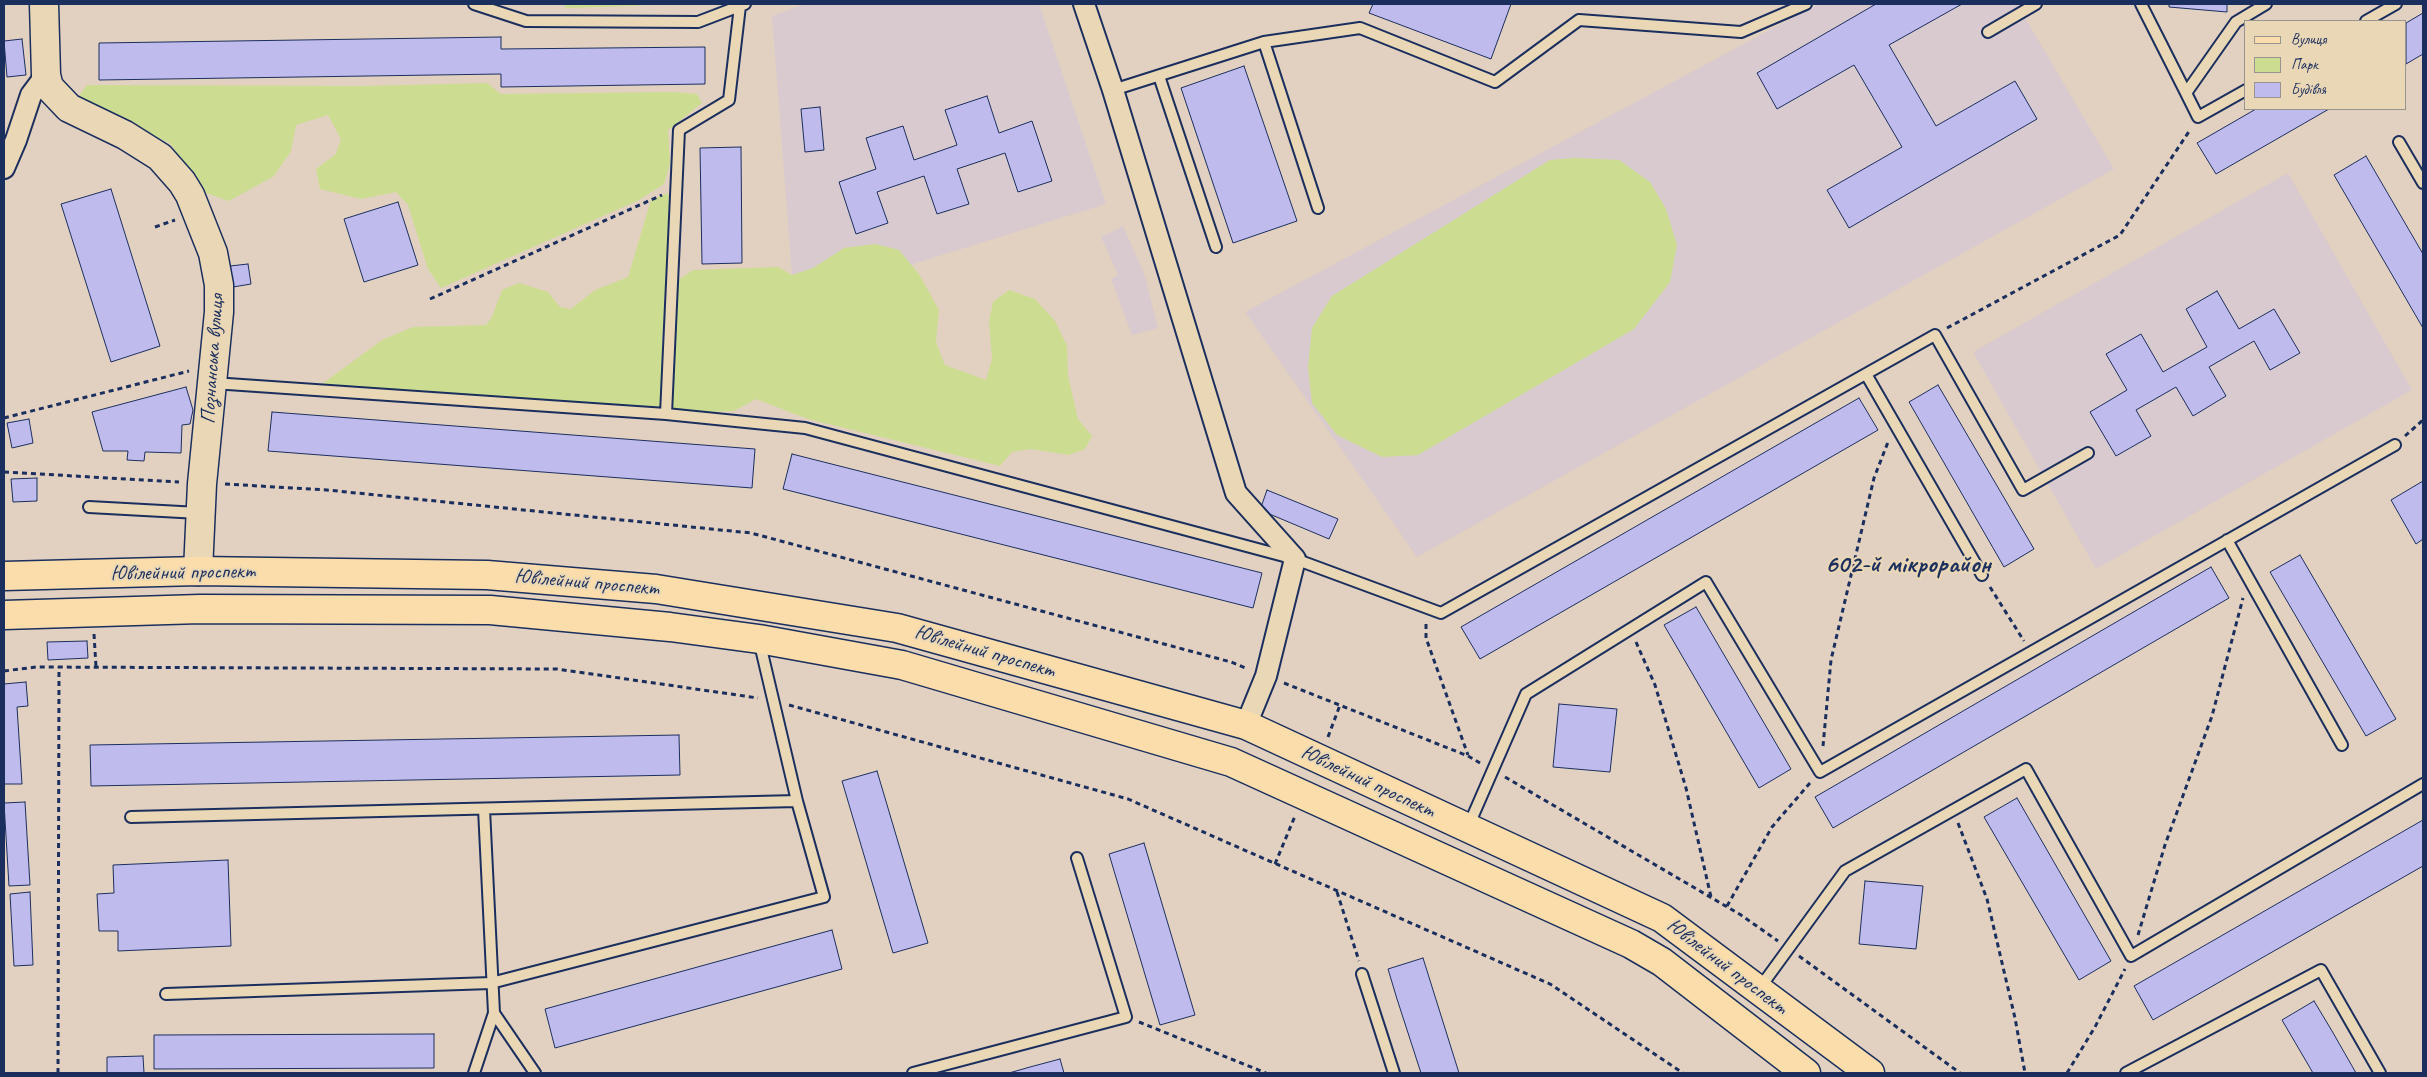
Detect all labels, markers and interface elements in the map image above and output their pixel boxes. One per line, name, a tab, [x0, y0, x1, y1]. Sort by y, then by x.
legend	[2244, 20, 2407, 110]
text: Вулиця	[2291, 30, 2327, 49]
text: Парк	[2291, 55, 2318, 74]
text: Будівля	[2291, 80, 2326, 99]
street label: Познанська вулиця	[196, 293, 230, 425]
district label: 602-й мікрорайон	[1825, 549, 1991, 581]
street label: Ювілейний проспект	[110, 559, 256, 587]
street label: Ювілейний проспект	[514, 564, 660, 602]
street label: Ювілейний проспект	[912, 620, 1058, 684]
street label: Ювілейний проспект	[1297, 740, 1439, 824]
street label: Ювілейний проспект	[1662, 913, 1792, 1021]

